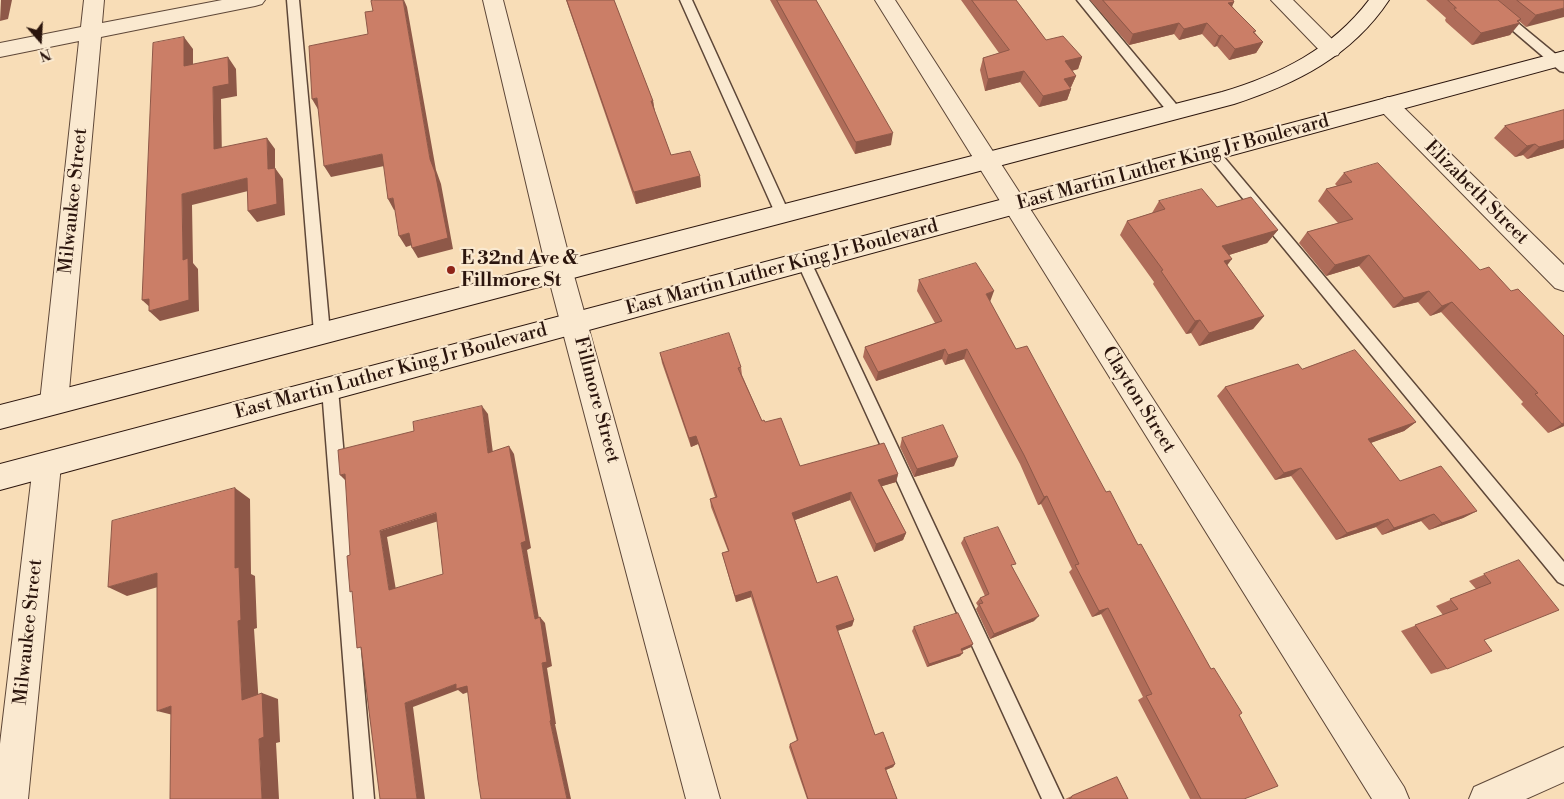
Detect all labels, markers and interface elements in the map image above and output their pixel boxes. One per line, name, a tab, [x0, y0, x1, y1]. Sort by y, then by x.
north arrow	[15, 15, 65, 65]
text: N	[37, 44, 53, 64]
street label: East Martin Luther King Jr Boulevard	[1014, 110, 1332, 216]
street label: Milwaukee Street	[55, 127, 93, 275]
street label: Elizabeth Street	[1419, 136, 1533, 250]
street label: East Martin Luther King Jr Boulevard	[623, 215, 941, 321]
place label: E 32nd Ave & Fillmore St	[461, 248, 578, 292]
marker: E 32nd Ave & Fillmore St	[445, 264, 457, 276]
street label: East Martin Luther King Jr Boulevard	[232, 319, 550, 425]
street label: Fillmore Street	[568, 334, 624, 466]
street label: Clayton Street	[1096, 342, 1180, 458]
street label: Milwaukee Street	[10, 558, 48, 706]

